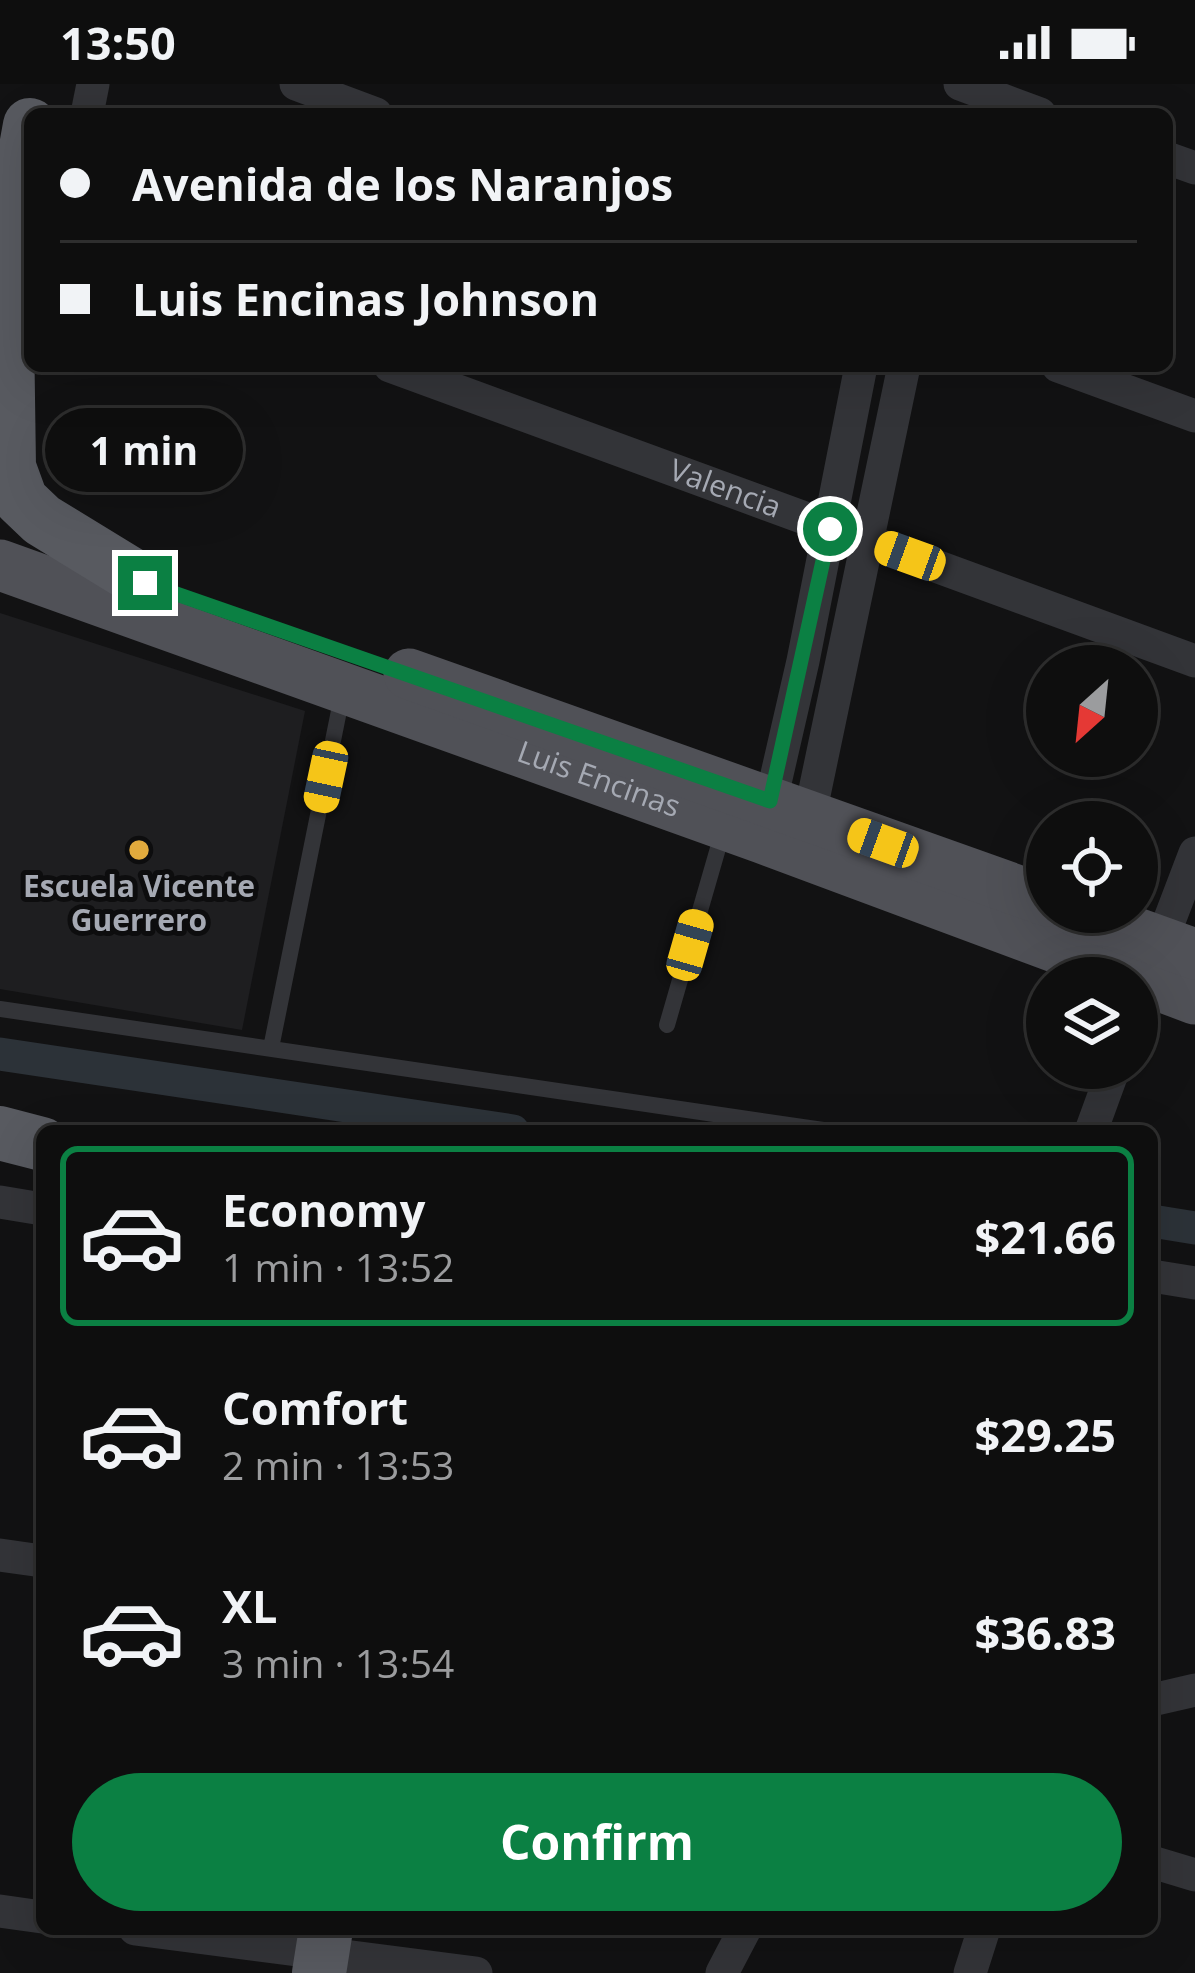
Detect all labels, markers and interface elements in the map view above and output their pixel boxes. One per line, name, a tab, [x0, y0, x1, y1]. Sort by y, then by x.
text: 13:50	[60, 12, 176, 73]
text: Avenida de los Naranjos	[132, 153, 673, 214]
text: Luis Encinas Johnson	[132, 268, 599, 329]
callout: 1 min	[46, 409, 244, 493]
text: 1 min	[90, 423, 198, 476]
street label: Valencia	[664, 448, 787, 527]
route start	[803, 502, 857, 556]
car	[870, 527, 950, 585]
route end	[118, 556, 172, 610]
north arrow	[1026, 645, 1158, 777]
map controls	[1026, 645, 1158, 1089]
street label: Luis Encinas	[512, 730, 686, 826]
car	[301, 738, 351, 816]
button: locate	[1026, 801, 1158, 933]
car	[843, 814, 923, 872]
marker: Escuela Vicente Guerrero	[126, 837, 152, 863]
place label: Escuela Vicente Guerrero	[23, 865, 255, 940]
car	[663, 905, 717, 985]
button: layers	[1026, 957, 1158, 1089]
text: Economy	[222, 1179, 425, 1240]
icon: car	[78, 1182, 186, 1290]
text: $21.66	[975, 1206, 1116, 1267]
text: 1 min · 13:52	[222, 1240, 454, 1293]
text: Comfort	[222, 1377, 408, 1438]
icon: car	[78, 1380, 186, 1488]
text: $29.25	[975, 1404, 1116, 1465]
text: 2 min · 13:53	[222, 1438, 454, 1491]
text: XL	[222, 1575, 277, 1636]
icon: car	[78, 1578, 186, 1686]
text: $36.83	[975, 1602, 1116, 1663]
text: 3 min · 13:54	[222, 1636, 454, 1689]
button: Confirm	[72, 1773, 1122, 1911]

